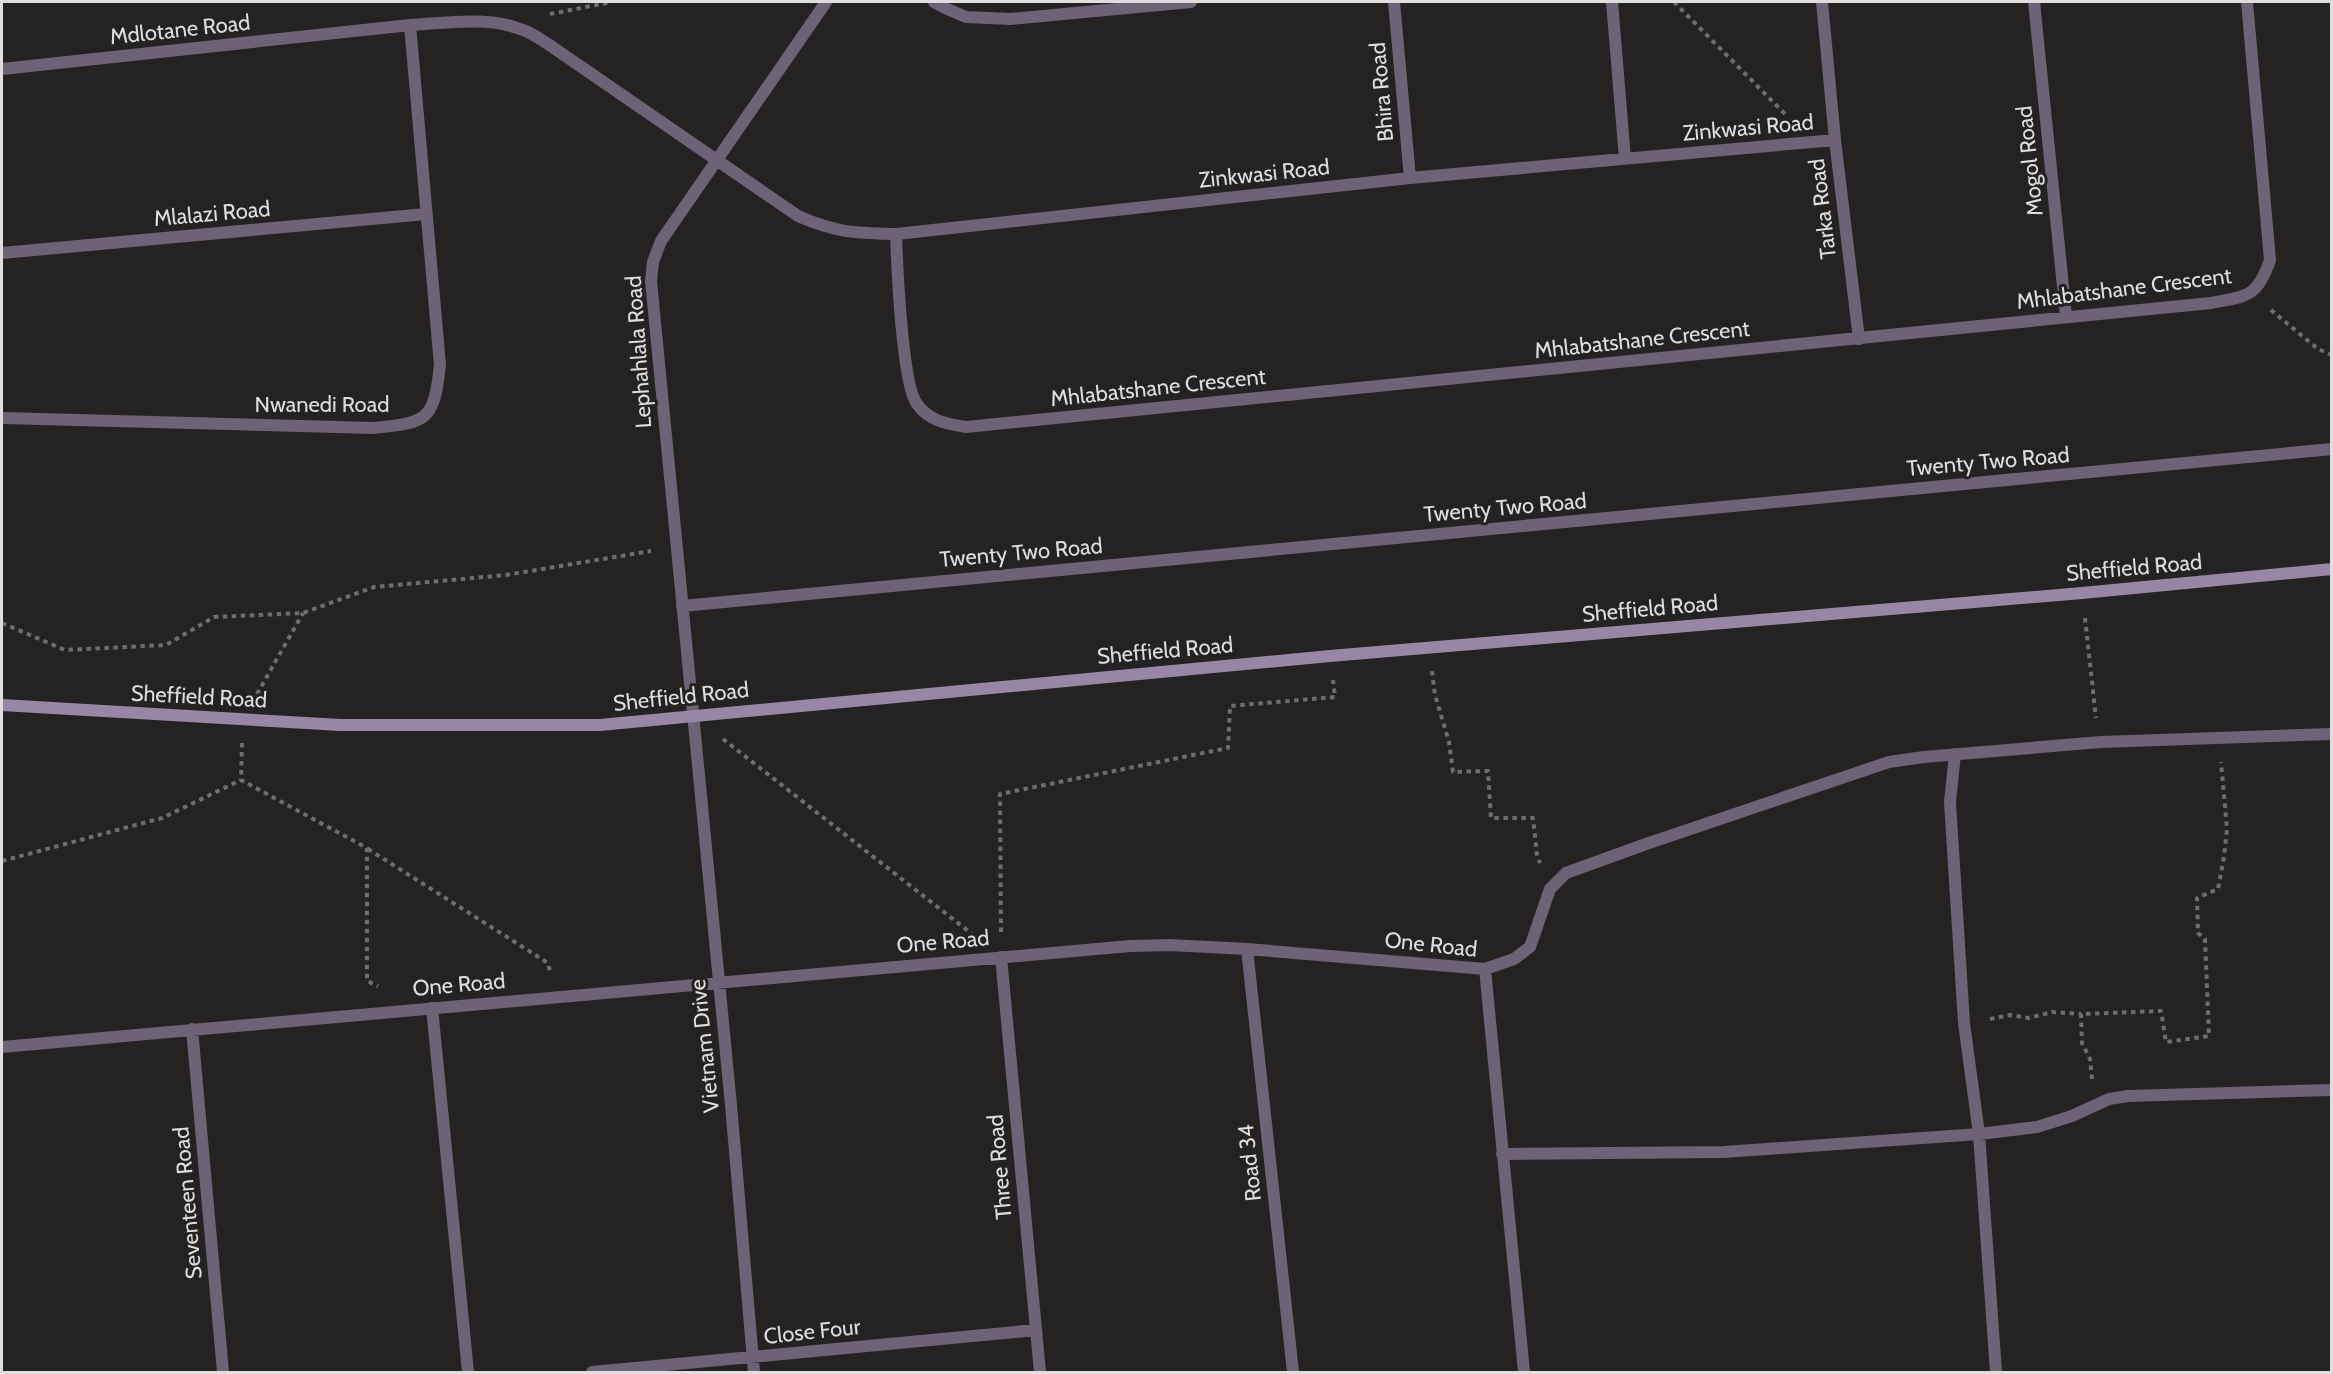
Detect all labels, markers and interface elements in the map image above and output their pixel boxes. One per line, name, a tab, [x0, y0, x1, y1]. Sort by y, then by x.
street label: Mdlotane Road	[109, 9, 252, 50]
street label: Bhira Road	[1364, 41, 1399, 143]
street label: Mogol Road	[2010, 105, 2049, 217]
street label: Zinkwasi Road	[1681, 108, 1815, 147]
street label: Zinkwasi Road	[1197, 153, 1331, 194]
street label: Tarka Road	[1803, 157, 1842, 261]
street label: Mlalazi Road	[153, 195, 271, 232]
street label: Mhlabatshane Crescent	[2015, 262, 2234, 315]
street label: Lephahlala Road	[620, 275, 657, 429]
street label: Mhlabatshane Crescent	[1533, 315, 1752, 364]
street label: Mhlabatshane Crescent	[1049, 363, 1268, 412]
street label: Nwanedi Road	[255, 391, 389, 418]
street label: Twenty Two Road	[1905, 441, 2071, 482]
street label: Twenty Two Road	[1422, 487, 1588, 528]
street label: Twenty Two Road	[938, 532, 1104, 573]
street label: Sheffield Road	[2065, 548, 2203, 587]
street label: Sheffield Road	[1581, 589, 1719, 628]
street label: Sheffield Road	[1096, 631, 1234, 670]
street label: Sheffield Road	[612, 676, 750, 717]
street label: Sheffield Road	[130, 679, 268, 714]
street label: One Road	[896, 924, 991, 959]
street label: One Road	[1383, 926, 1479, 963]
street label: One Road	[412, 967, 507, 1002]
street label: Vietnam Drive	[684, 978, 725, 1114]
street label: Three Road	[981, 1113, 1018, 1221]
street label: Road 34	[1232, 1123, 1267, 1203]
street label: Seventeen Road	[167, 1126, 208, 1280]
street label: Close Four	[762, 1313, 862, 1350]

